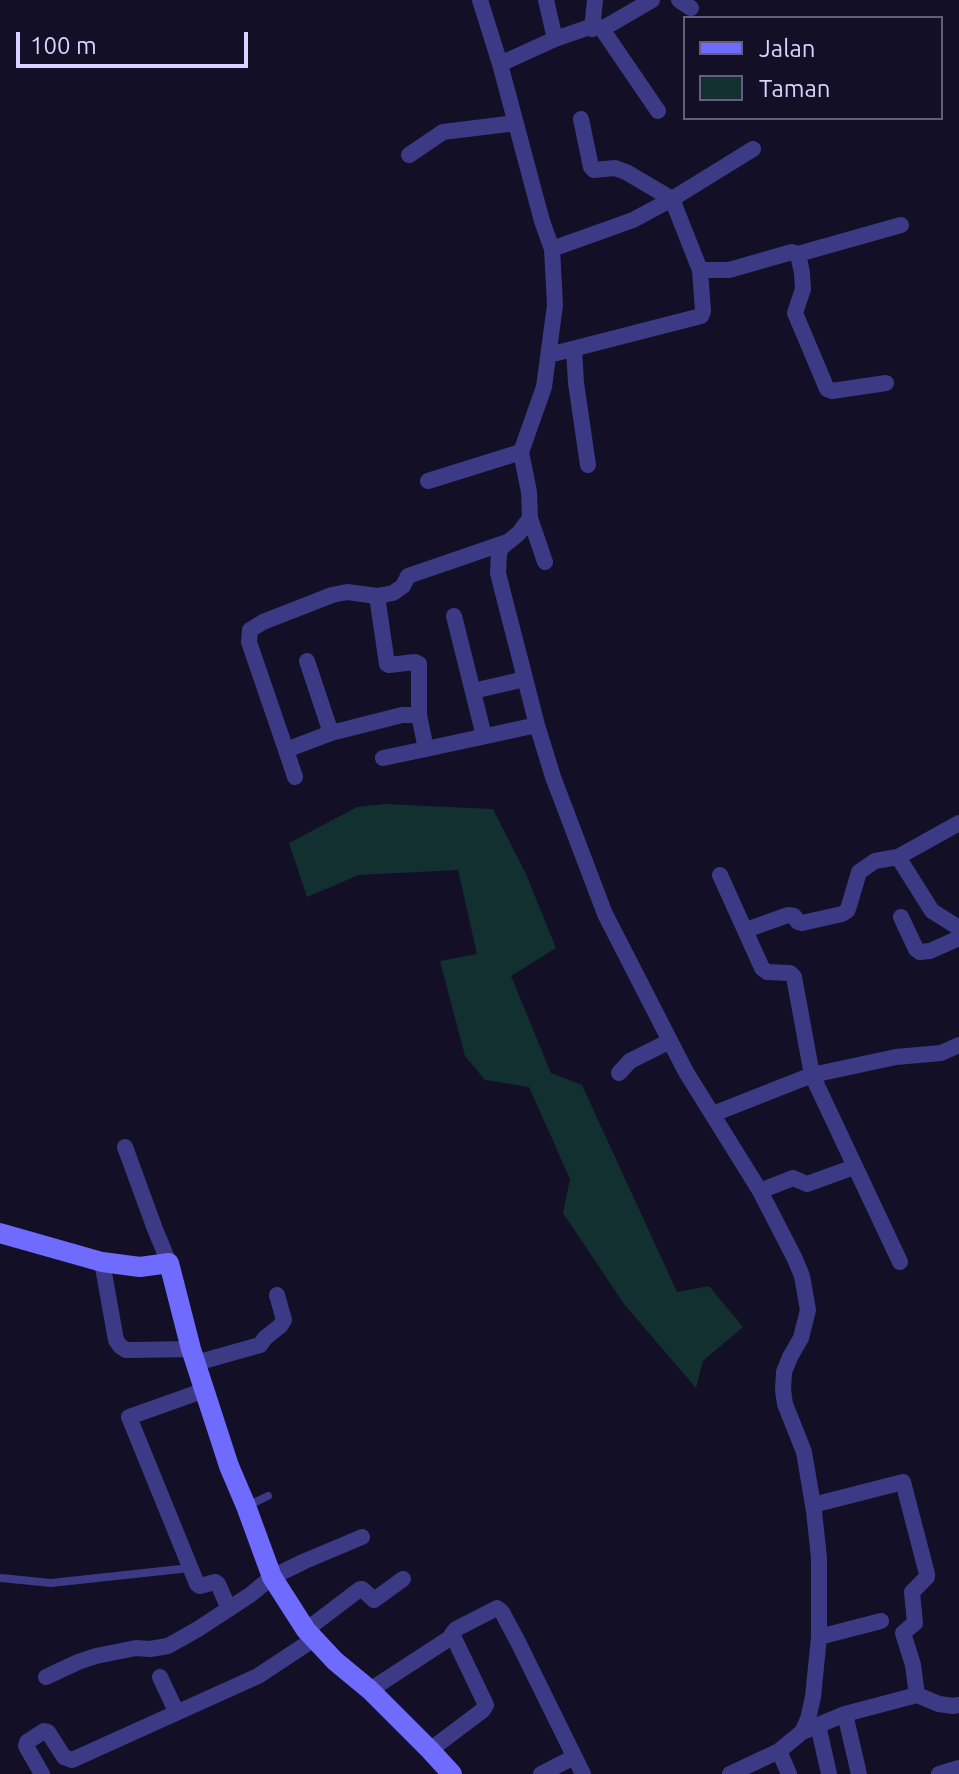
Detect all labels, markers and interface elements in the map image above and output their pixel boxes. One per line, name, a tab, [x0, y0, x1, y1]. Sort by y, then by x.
scale bar	[20, 16, 252, 66]
legend	[683, 16, 943, 120]
text: 100 m	[30, 32, 97, 59]
text: Jalan	[759, 35, 816, 62]
text: Taman	[759, 75, 831, 102]

